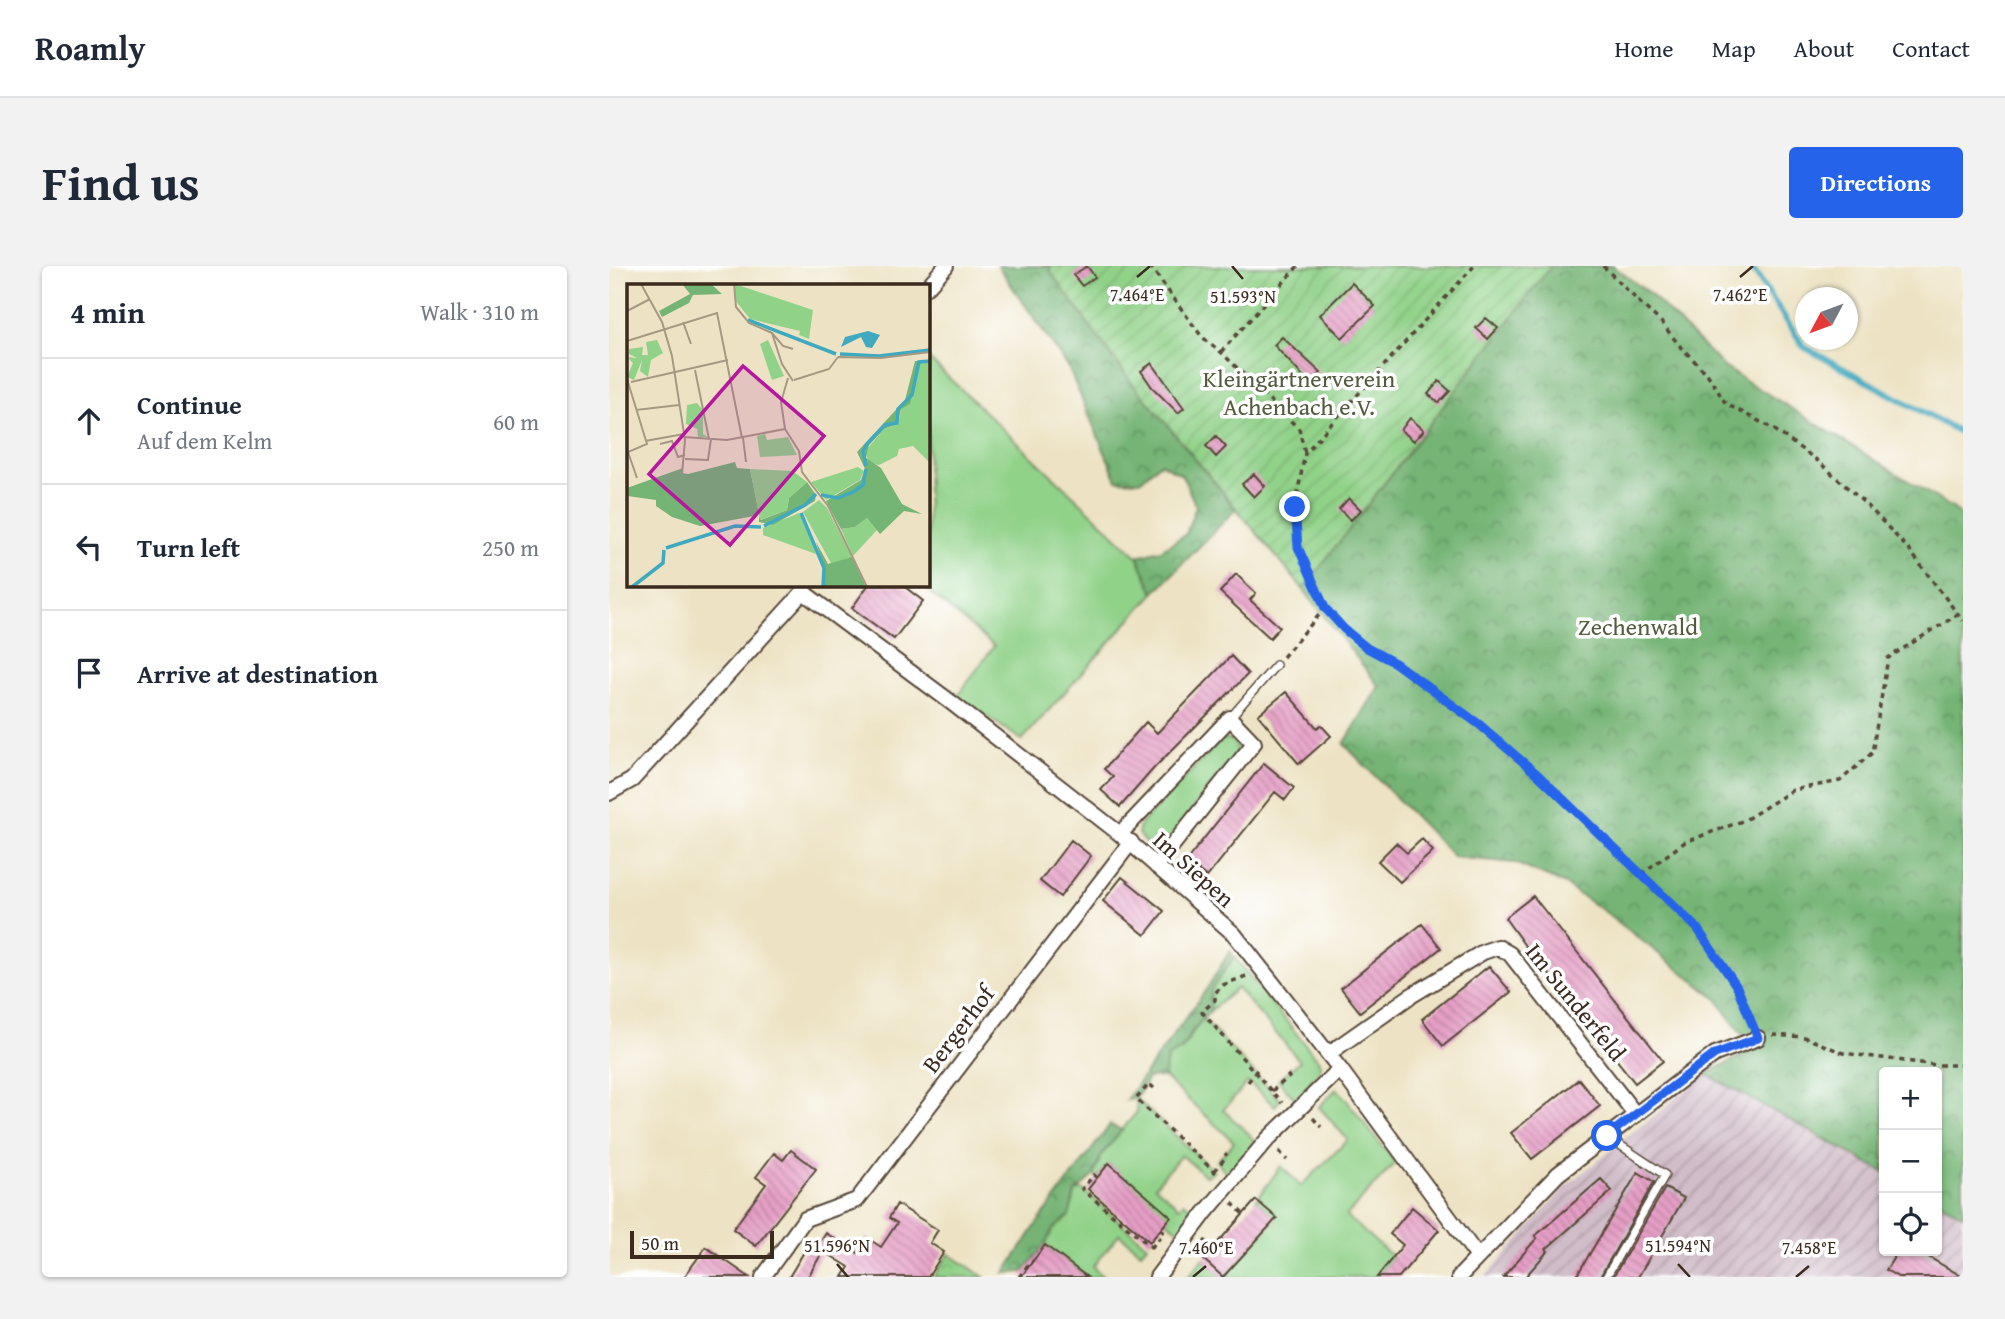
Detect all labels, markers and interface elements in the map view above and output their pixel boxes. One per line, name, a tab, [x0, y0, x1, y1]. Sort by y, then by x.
text: Roamly	[35, 24, 145, 72]
text: Home	[1615, 31, 1674, 66]
text: Map	[1712, 31, 1756, 66]
text: About	[1794, 31, 1854, 66]
text: Contact	[1892, 31, 1970, 66]
text: Find us	[42, 146, 200, 218]
button: Directions	[1789, 147, 1963, 218]
text: 7.464°E	[1110, 281, 1164, 308]
text: 7.462°E	[1713, 281, 1767, 308]
text: 51.593°N	[1210, 283, 1276, 310]
inset map	[627, 284, 929, 586]
north arrow	[1795, 287, 1858, 350]
text: 4 min	[70, 290, 145, 334]
text: Walk · 310 m	[420, 295, 539, 328]
park label: Kleingärtnerverein Achenbach e.V.	[1203, 361, 1396, 424]
text: Continue	[137, 385, 242, 424]
icon: ahead	[70, 402, 108, 440]
text: 60 m	[493, 405, 539, 438]
text: Auf dem Kelm	[137, 424, 272, 457]
route end	[1279, 491, 1310, 522]
icon: left	[70, 528, 108, 566]
text: Turn left	[137, 528, 240, 567]
text: 250 m	[482, 531, 539, 564]
park label: Zechenwald	[1578, 609, 1698, 644]
icon: arrive	[70, 654, 108, 692]
text: Arrive at destination	[137, 654, 378, 693]
street label: Im Siepen	[1145, 823, 1243, 916]
street label: Im Sunderfeld	[1517, 935, 1635, 1069]
street label: Bergerhof	[914, 976, 1004, 1080]
map controls	[1879, 1067, 1942, 1256]
button: +	[1879, 1067, 1942, 1130]
route start	[1591, 1120, 1622, 1151]
button: −	[1879, 1130, 1942, 1193]
button: locate	[1879, 1193, 1942, 1256]
scale bar	[630, 1228, 773, 1260]
text: 50 m	[641, 1229, 679, 1257]
text: 51.596°N	[804, 1232, 870, 1259]
text: 51.594°N	[1645, 1232, 1711, 1259]
text: 7.460°E	[1179, 1234, 1233, 1261]
text: 7.458°E	[1782, 1234, 1836, 1261]

